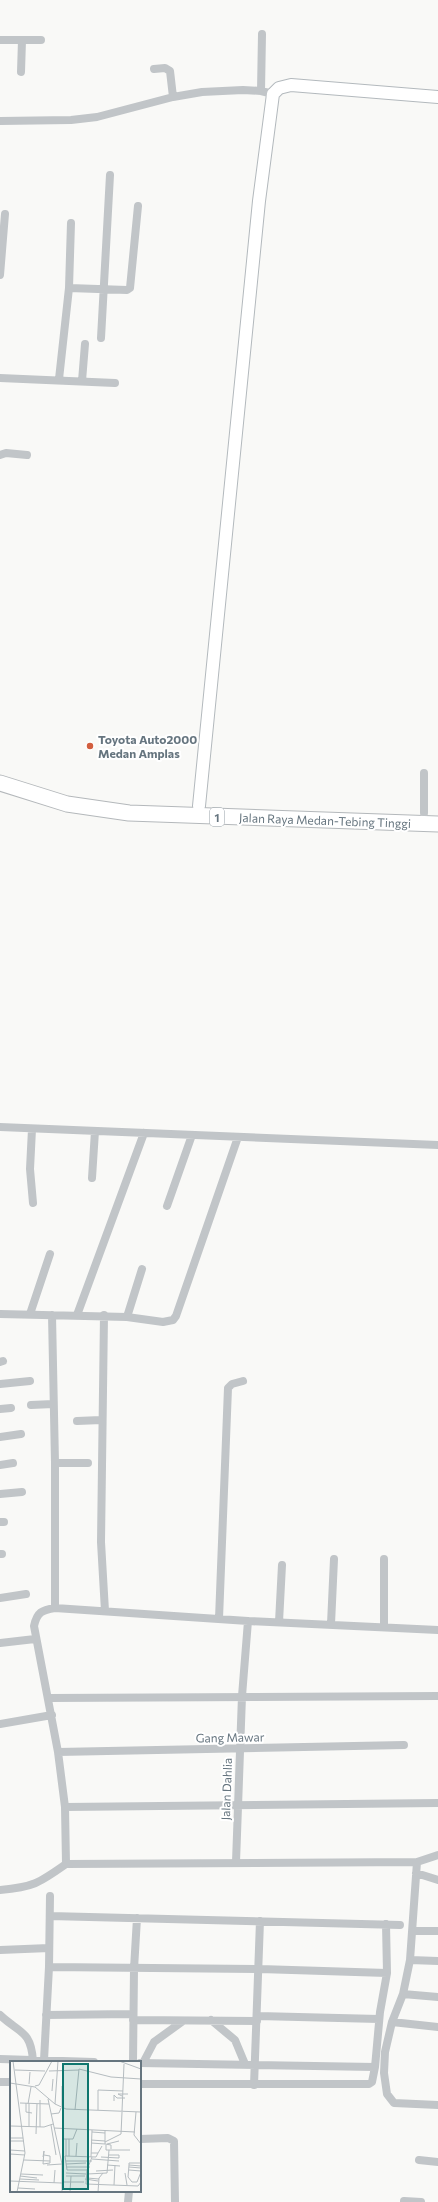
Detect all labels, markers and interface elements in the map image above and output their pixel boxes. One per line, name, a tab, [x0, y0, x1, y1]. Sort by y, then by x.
place label: Toyota Auto2000 Medan Amplas	[98, 732, 197, 760]
marker: Toyota Auto2000 Medan Amplas	[85, 741, 95, 751]
road number: 1	[210, 808, 224, 826]
street label: Jalan Raya Medan-Tebing Tinggi	[239, 810, 411, 831]
street label: Gang Mawar	[195, 1729, 265, 1745]
street label: Jalan Dahlia	[218, 1757, 235, 1821]
inset map	[10, 2061, 141, 2192]

